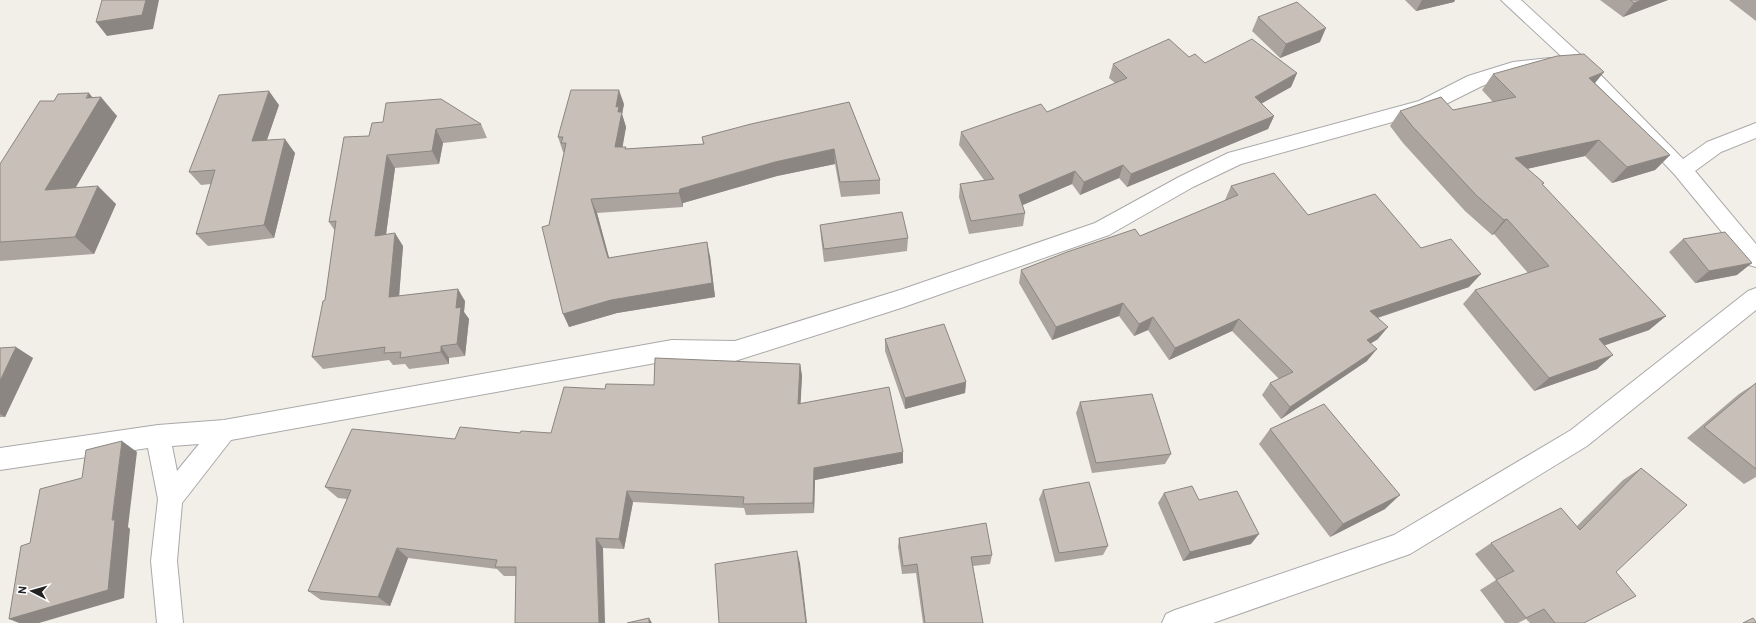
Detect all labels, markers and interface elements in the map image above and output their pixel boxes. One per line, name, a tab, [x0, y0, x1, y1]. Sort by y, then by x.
north arrow	[12, 571, 52, 611]
text: N	[16, 585, 29, 595]

